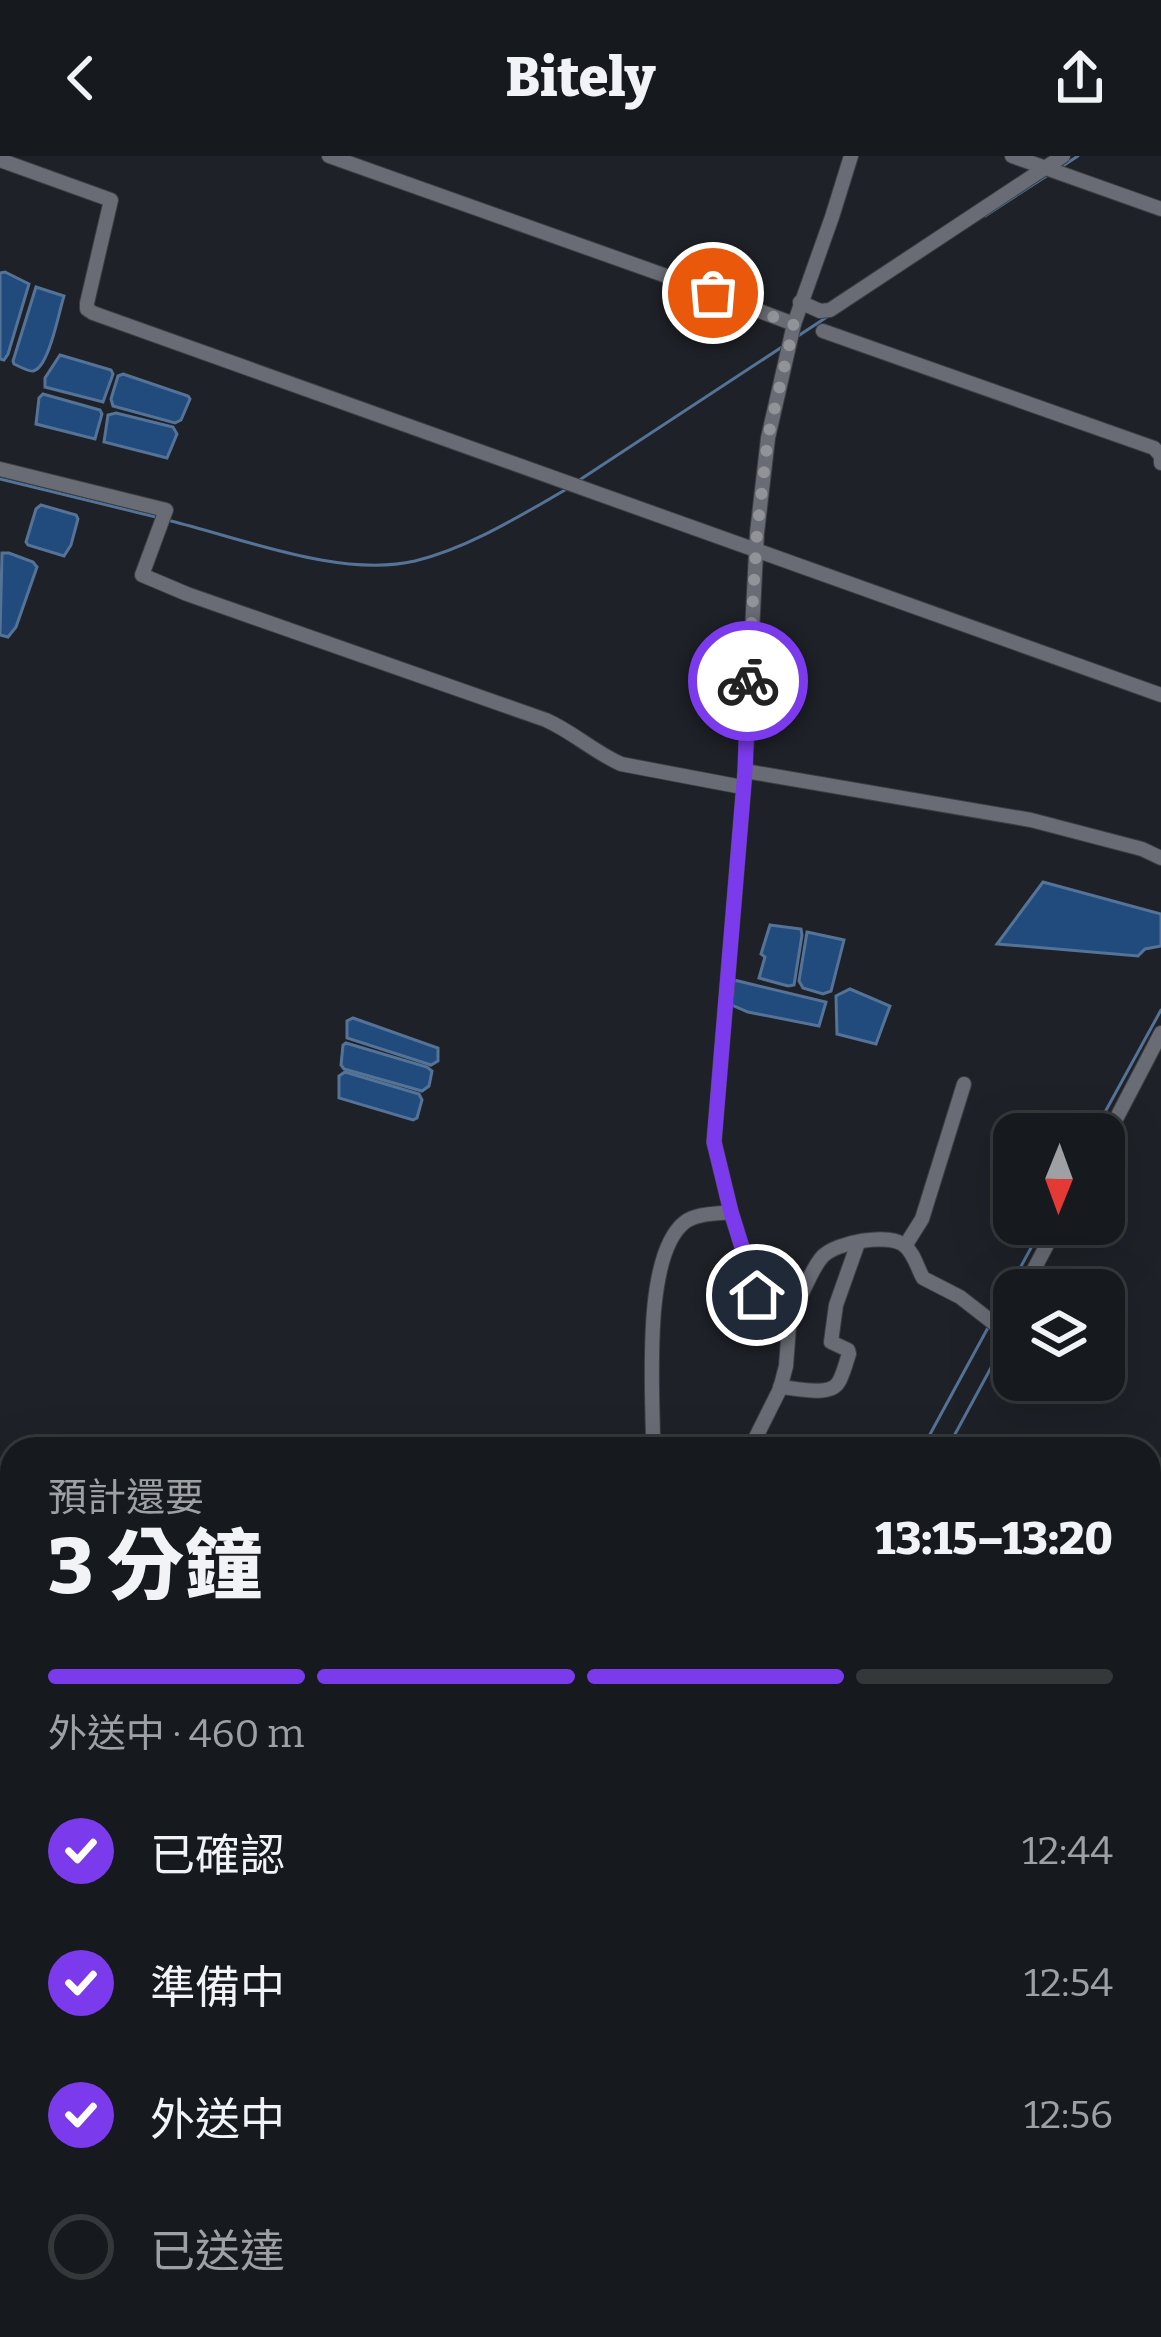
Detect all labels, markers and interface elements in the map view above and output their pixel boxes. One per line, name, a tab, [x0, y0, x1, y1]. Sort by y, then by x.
icon: back	[48, 45, 114, 111]
icon: share	[1047, 45, 1113, 111]
text: Bitely	[505, 46, 656, 110]
pin	[662, 242, 764, 344]
icon: bag	[680, 260, 746, 326]
courier	[688, 621, 808, 741]
icon: bike	[715, 648, 781, 714]
north arrow	[993, 1113, 1125, 1245]
map controls	[993, 1113, 1125, 1401]
pin	[706, 1244, 808, 1346]
icon: home	[724, 1262, 790, 1328]
button: layers	[993, 1269, 1125, 1401]
text: 預計還要	[48, 1475, 204, 1521]
text: 13:15–13:20	[875, 1512, 1113, 1566]
text: 3 分鐘	[48, 1520, 262, 1614]
text: 外送中 · 460 m	[48, 1711, 305, 1757]
icon: check	[48, 1818, 114, 1884]
text: 12:44	[1022, 1828, 1113, 1874]
text: 已確認	[150, 1829, 285, 1883]
icon: check	[48, 1950, 114, 2016]
text: 12:54	[1024, 1960, 1113, 2006]
text: 準備中	[150, 1961, 285, 2015]
icon: check	[48, 2082, 114, 2148]
text: 12:56	[1024, 2092, 1113, 2138]
text: 外送中	[150, 2093, 285, 2147]
text: 已送達	[150, 2225, 285, 2279]

